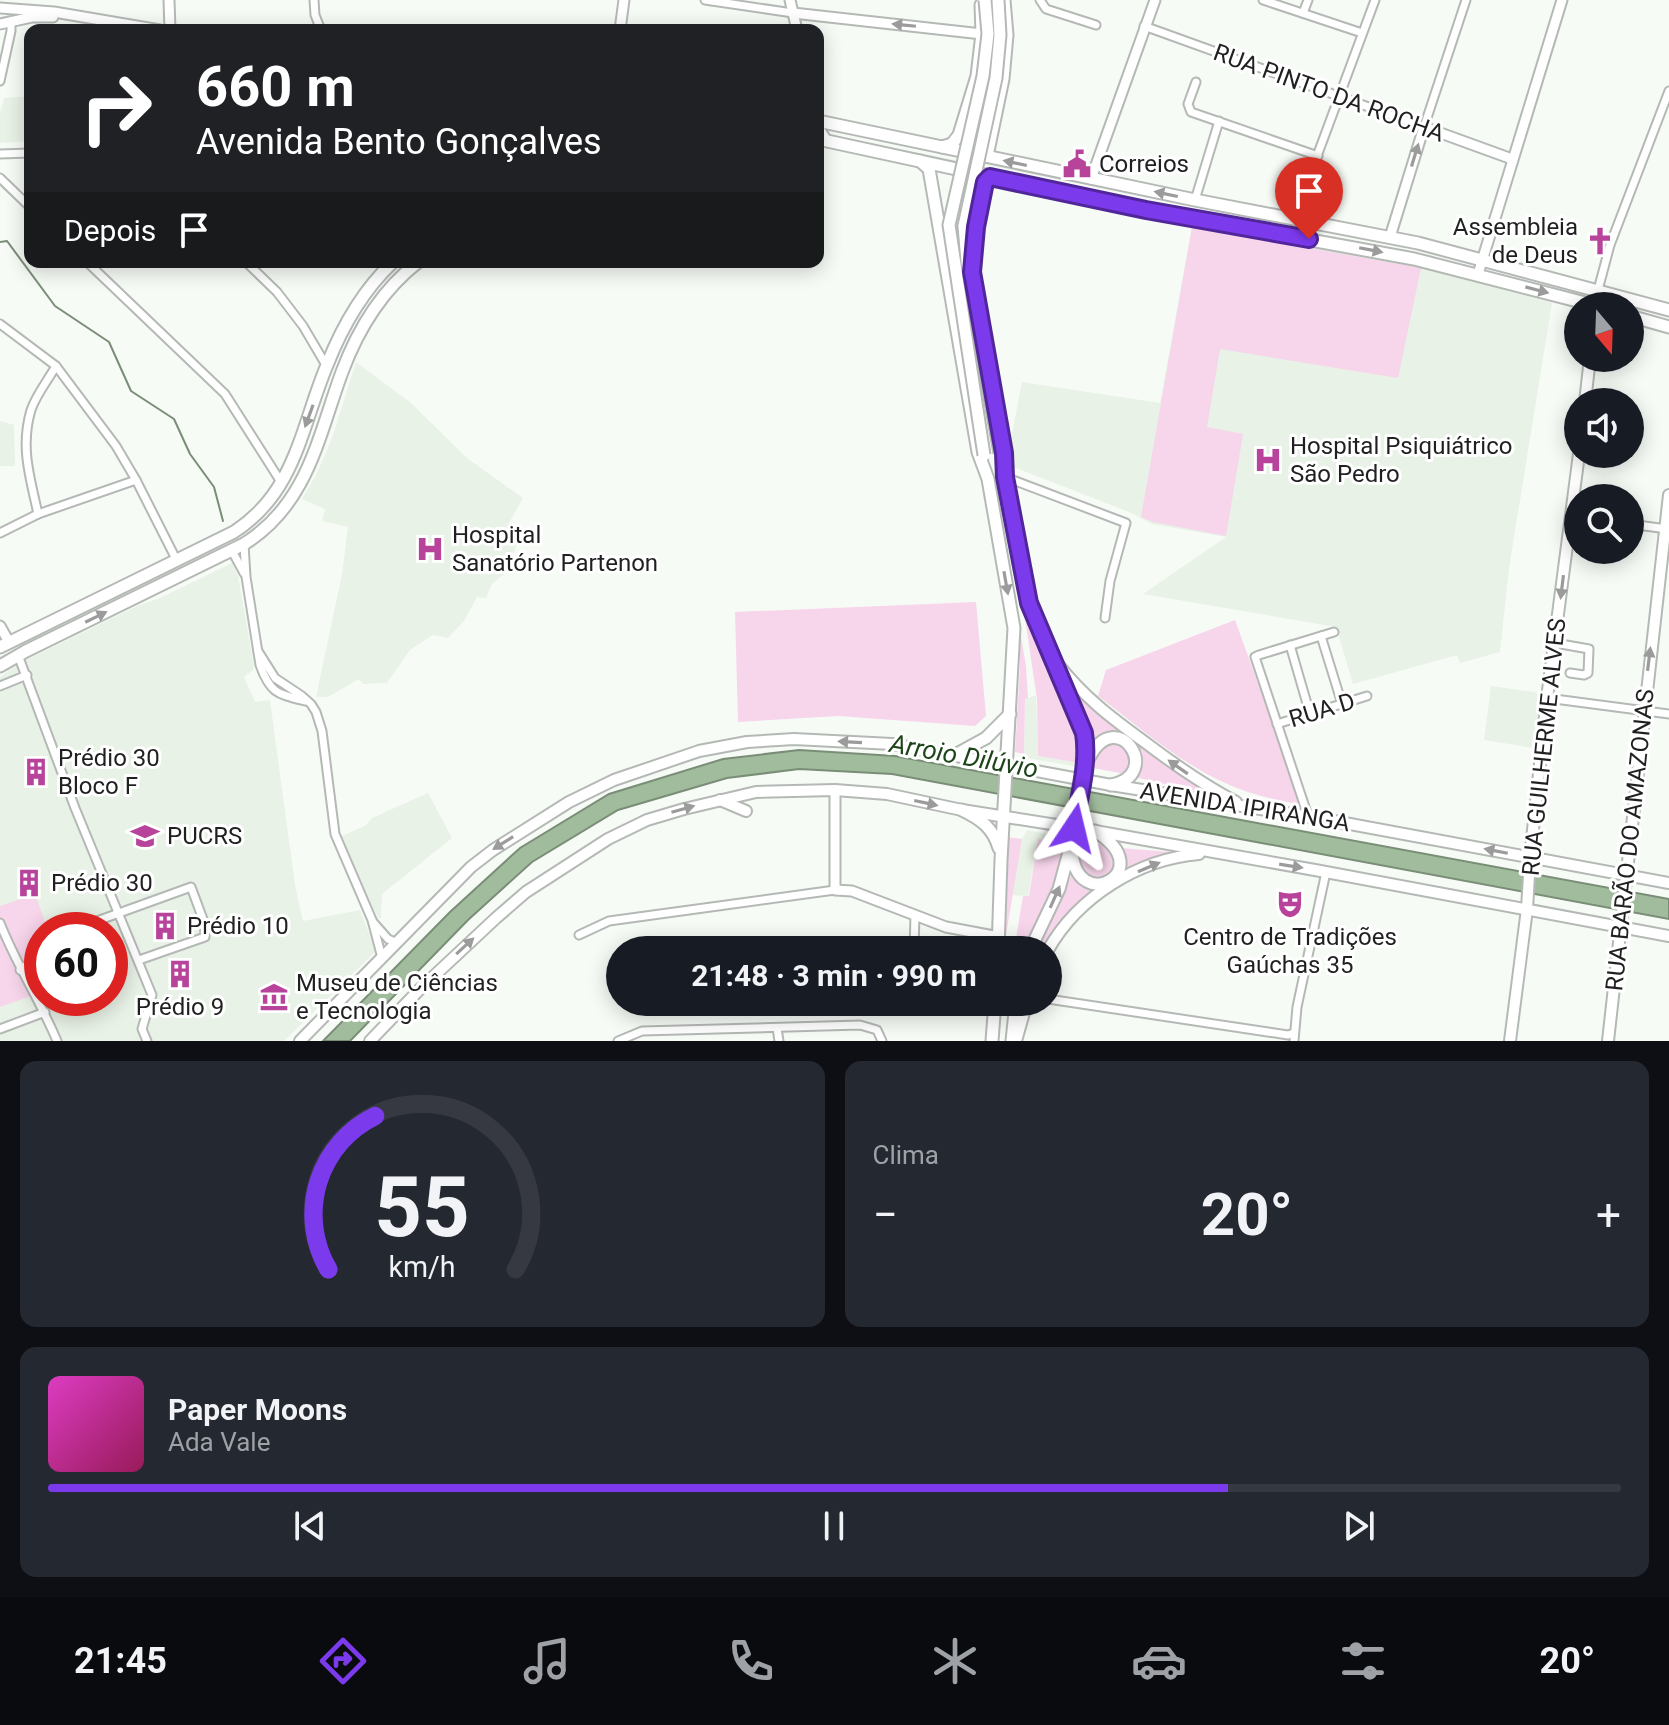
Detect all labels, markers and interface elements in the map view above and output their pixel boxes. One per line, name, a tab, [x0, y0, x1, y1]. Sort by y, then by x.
one-way arrow	[891, 19, 916, 32]
street label: RUA PINTO DA ROCHA	[1210, 38, 1449, 148]
text: 660 m	[196, 54, 355, 120]
icon: right	[64, 56, 168, 160]
text: Avenida Bento Gonçalves	[196, 121, 602, 163]
one-way arrow	[1410, 143, 1422, 167]
public building icon: Correios	[1062, 149, 1092, 179]
place label: Correios	[1099, 150, 1189, 178]
one-way arrow	[1002, 156, 1027, 168]
pin	[1275, 157, 1343, 239]
icon: arrive	[1287, 169, 1331, 213]
one-way arrow	[1154, 187, 1179, 200]
icon: arrive	[172, 208, 216, 252]
text: Depois	[64, 213, 156, 248]
place label: Assembleia de Deus	[1453, 213, 1578, 269]
church icon: Assembleia de Deus	[1585, 226, 1615, 256]
one-way arrow	[1358, 245, 1383, 257]
one-way arrow	[1525, 285, 1550, 297]
north arrow	[1564, 292, 1644, 372]
map controls	[1564, 292, 1644, 564]
button: sound	[1564, 388, 1644, 468]
one-way arrow	[303, 404, 315, 428]
place label: Hospital Psiquiátrico São Pedro	[1290, 432, 1512, 488]
hospital icon: Hospital Psiquiátrico São Pedro	[1253, 445, 1283, 475]
button: search	[1564, 484, 1644, 564]
place label: Hospital Sanatório Partenon	[452, 521, 658, 577]
hospital icon: Hospital Sanatório Partenon	[415, 534, 445, 564]
one-way arrow	[1001, 571, 1013, 596]
one-way arrow	[1555, 575, 1568, 600]
one-way arrow	[84, 610, 107, 624]
street label: RUA GUILHERME ALVES	[1517, 617, 1571, 877]
one-way arrow	[1643, 646, 1656, 671]
street label: RUA D	[1286, 687, 1358, 733]
street label: RUA BARÃO DO AMAZONAS	[1600, 688, 1660, 992]
water label: Arroio Dilúvio	[886, 728, 1040, 784]
one-way arrow	[837, 735, 862, 748]
place label: Prédio 30 Bloco F	[58, 744, 160, 800]
building icon: Prédio 30 Bloco F	[21, 757, 51, 787]
one-way arrow	[1167, 760, 1188, 775]
street label: AVENIDA IPIRANGA	[1138, 777, 1352, 837]
position arrow	[1032, 786, 1116, 870]
one-way arrow	[914, 797, 939, 810]
one-way arrow	[670, 803, 695, 815]
school or university icon: PUCRS	[130, 821, 160, 851]
place label: PUCRS	[167, 822, 242, 850]
one-way arrow	[493, 836, 514, 851]
one-way arrow	[1483, 845, 1508, 857]
one-way arrow	[1137, 860, 1160, 873]
one-way arrow	[1278, 860, 1303, 873]
building icon: Prédio 30	[14, 868, 44, 898]
place label: Prédio 30	[51, 869, 153, 897]
one-way arrow	[1048, 885, 1061, 909]
theatre icon: Centro de Tradições Gaúchas 35	[1275, 889, 1305, 919]
building icon: Prédio 10	[150, 911, 180, 941]
speed limit sign: 60	[24, 912, 128, 1016]
place label: Prédio 10	[187, 912, 289, 940]
place label: Centro de Tradições Gaúchas 35	[1183, 923, 1397, 979]
one-way arrow	[455, 938, 474, 956]
text: 21:48 · 3 min · 990 m	[691, 958, 977, 993]
building icon: Prédio 9	[165, 959, 195, 989]
place label: Museu de Ciências e Tecnologia	[296, 969, 498, 1025]
museum icon: Museu de Ciências e Tecnologia	[259, 982, 289, 1012]
place label: Prédio 9	[136, 993, 224, 1021]
text: Clima	[873, 1140, 939, 1170]
text: 55	[375, 1159, 470, 1256]
text: 20°	[1201, 1179, 1293, 1250]
text: −	[873, 1189, 898, 1241]
text: +	[1596, 1189, 1621, 1241]
text: km/h	[389, 1250, 456, 1284]
text: Paper Moons	[168, 1392, 347, 1427]
text: Ada Vale	[168, 1427, 270, 1457]
icon: previous	[288, 1504, 332, 1548]
icon: pause	[812, 1504, 856, 1548]
icon: next	[1337, 1504, 1381, 1548]
icon: directions	[315, 1633, 371, 1689]
icon: music	[519, 1633, 575, 1689]
icon: phone	[723, 1633, 779, 1689]
icon: climate	[927, 1633, 983, 1689]
icon: car	[1131, 1633, 1187, 1689]
icon: filters	[1335, 1633, 1391, 1689]
text: 21:45	[74, 1640, 167, 1682]
text: 20°	[1540, 1640, 1595, 1682]

